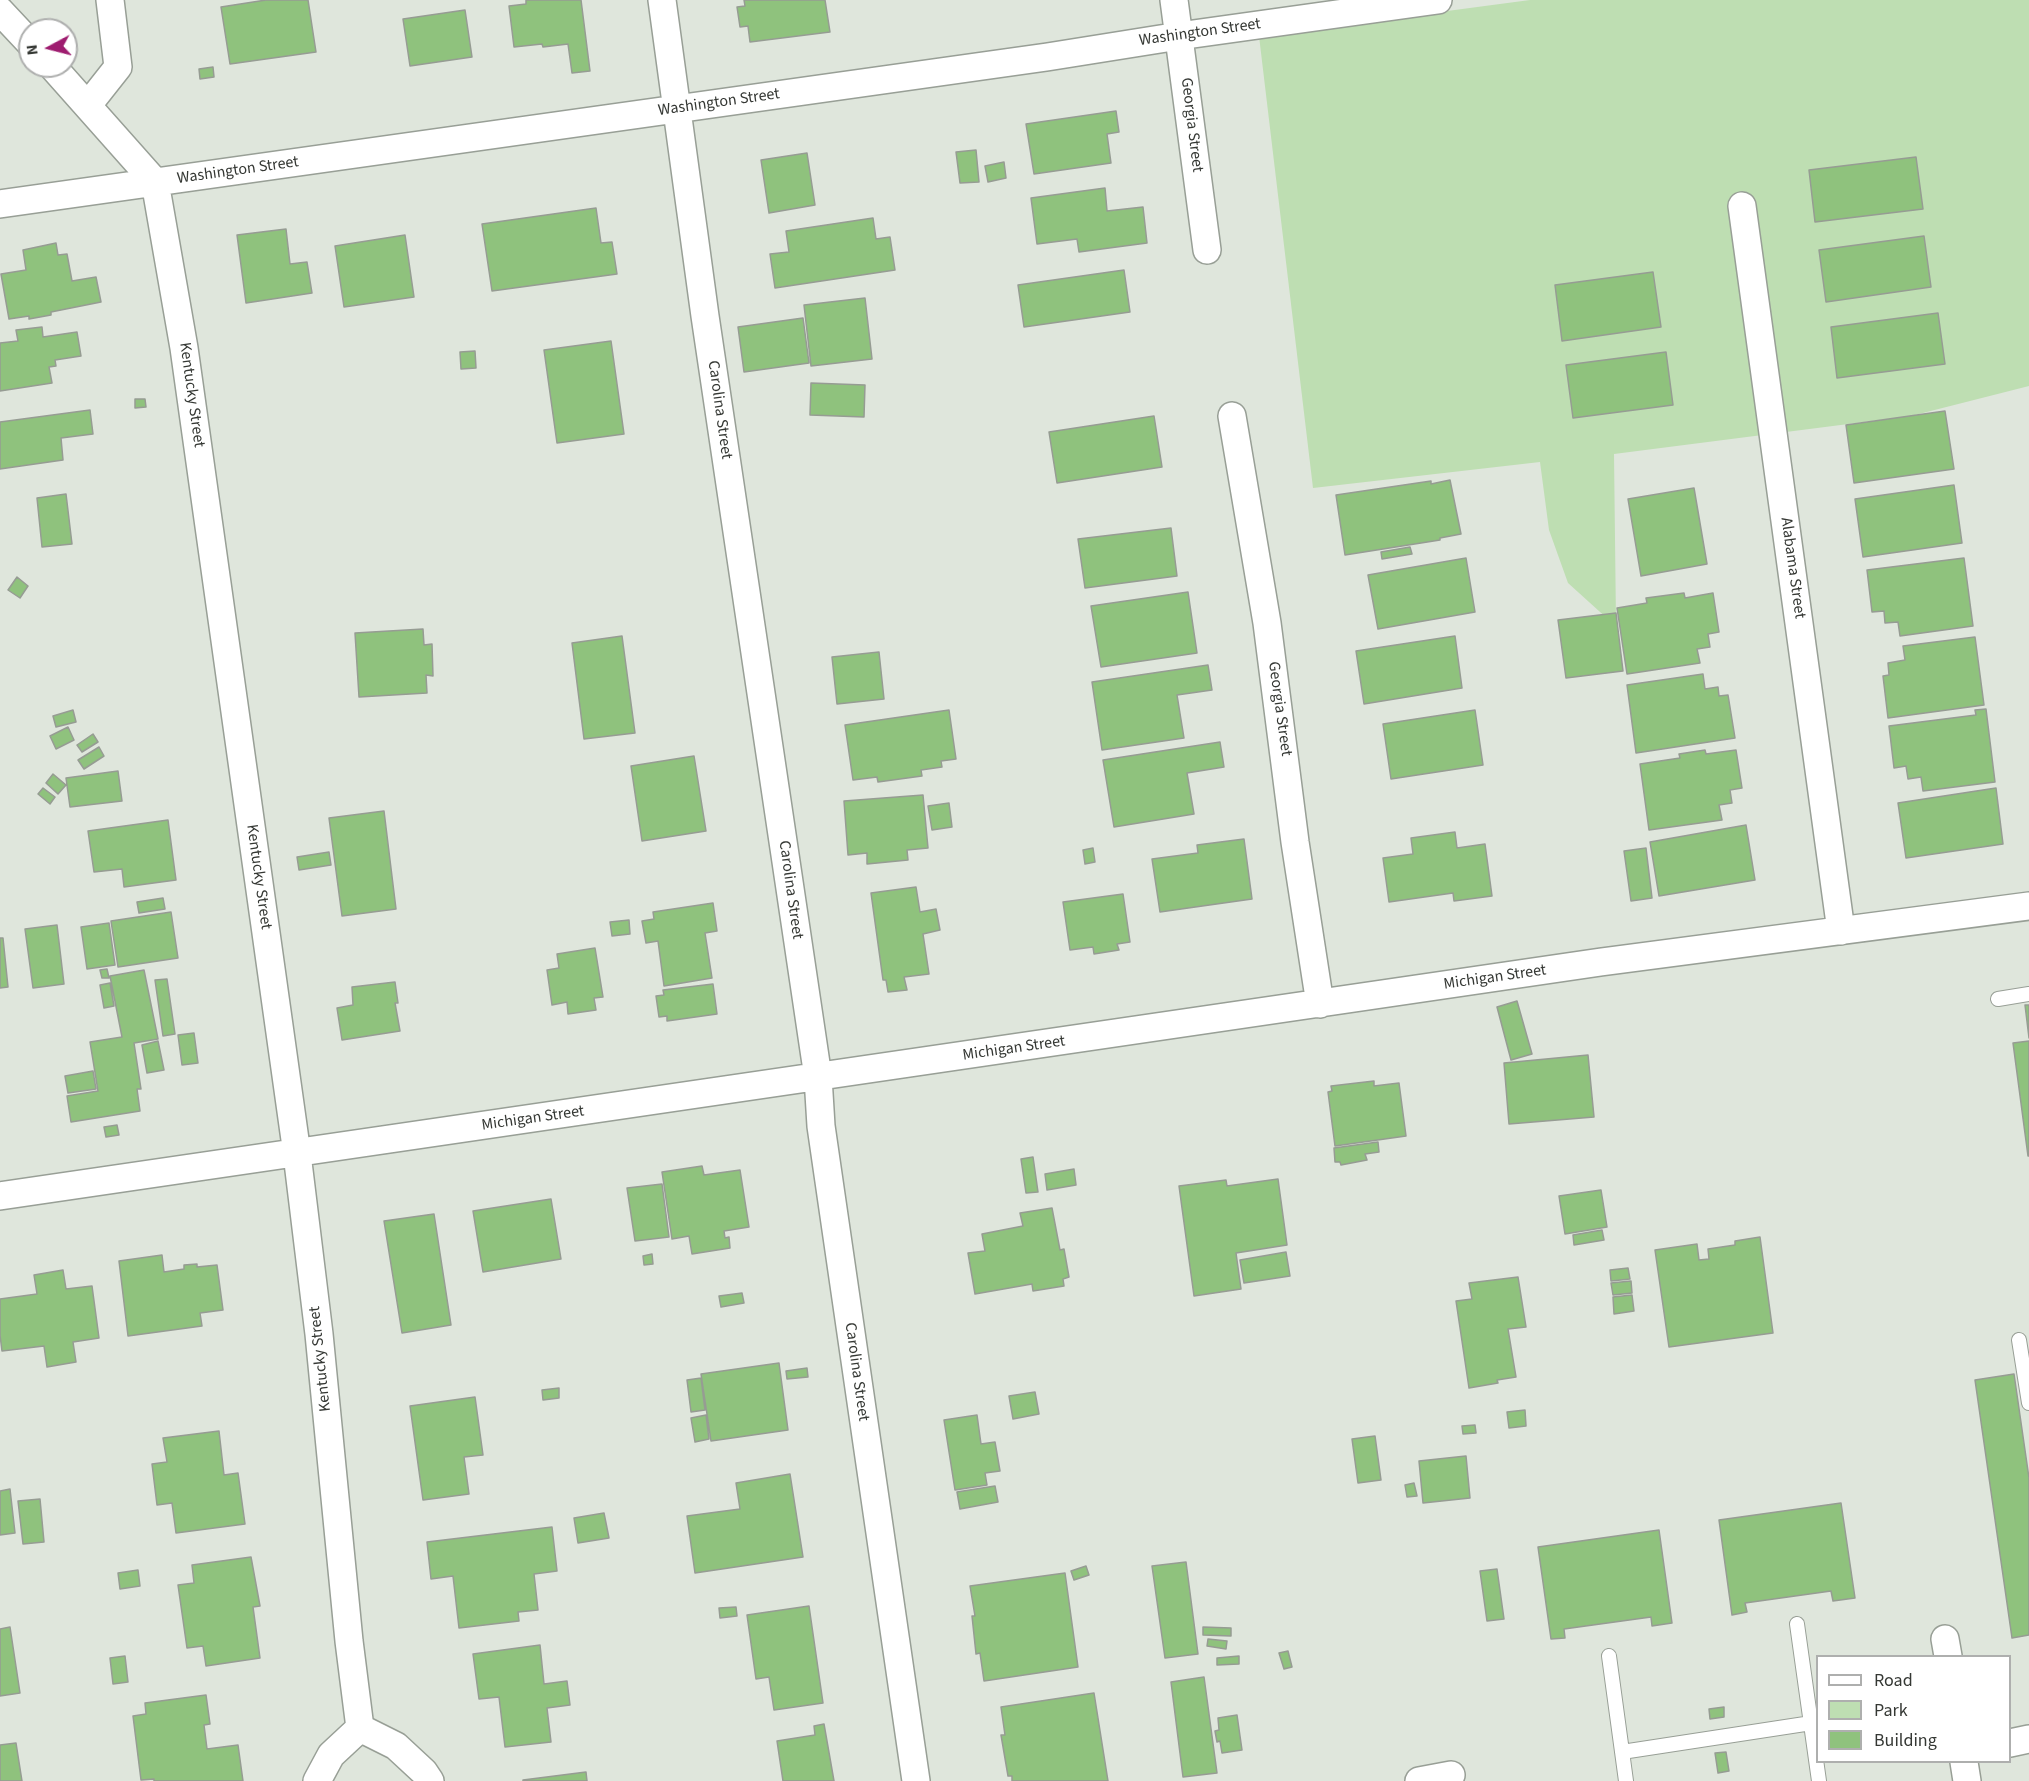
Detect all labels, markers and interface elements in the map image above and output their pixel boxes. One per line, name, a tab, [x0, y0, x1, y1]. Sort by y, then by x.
street label: Washington Street	[1138, 15, 1262, 51]
north arrow	[18, 18, 78, 78]
text: N	[21, 43, 44, 57]
street label: Georgia Street	[1176, 77, 1206, 173]
street label: Washington Street	[657, 85, 781, 121]
street label: Washington Street	[176, 153, 300, 189]
street label: Kentucky Street	[174, 341, 208, 449]
street label: Carolina Street	[703, 359, 735, 461]
street label: Alabama Street	[1775, 516, 1809, 620]
street label: Georgia Street	[1263, 661, 1295, 757]
street label: Kentucky Street	[241, 823, 275, 931]
street label: Carolina Street	[774, 839, 806, 941]
street label: Michigan Street	[1442, 961, 1548, 995]
street label: Michigan Street	[961, 1032, 1067, 1066]
street label: Michigan Street	[480, 1102, 586, 1136]
street label: Kentucky Street	[306, 1305, 336, 1413]
street label: Carolina Street	[840, 1321, 872, 1423]
legend	[1816, 1655, 2011, 1763]
text: Road	[1874, 1668, 1913, 1693]
text: Park	[1874, 1698, 1908, 1723]
text: Building	[1874, 1728, 1937, 1753]

